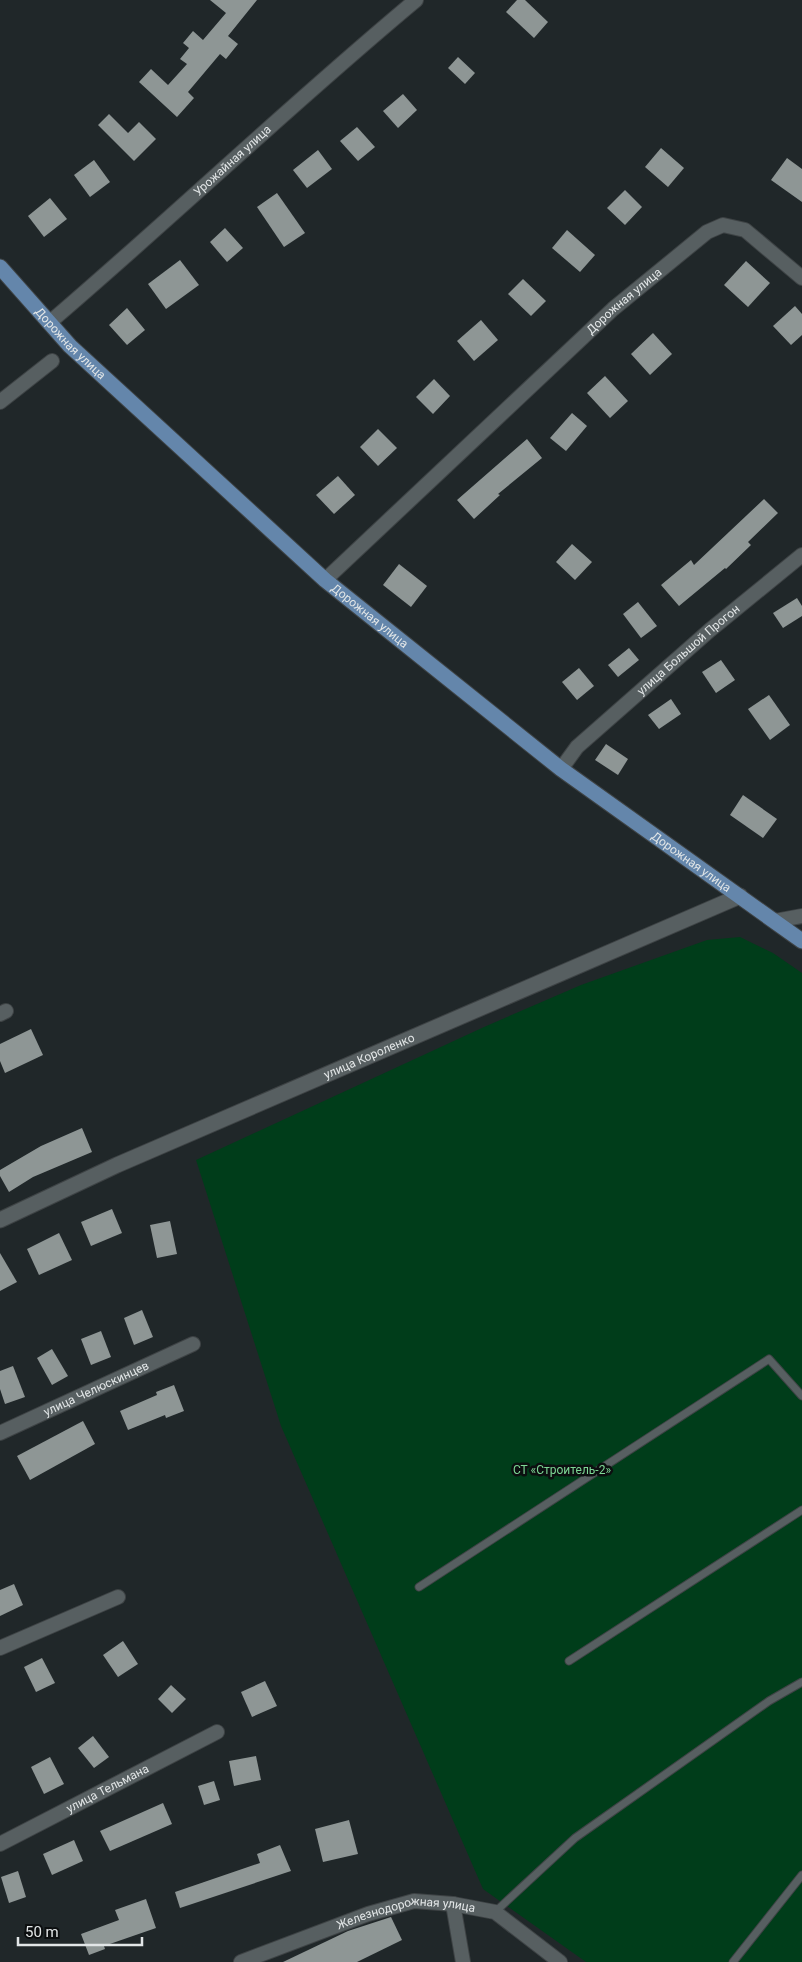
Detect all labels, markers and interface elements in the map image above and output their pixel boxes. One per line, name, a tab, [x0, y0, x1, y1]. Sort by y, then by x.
street label: Урожайная улица	[191, 122, 274, 199]
street label: Дорожная улица	[584, 265, 664, 337]
street label: Дорожная улица	[32, 305, 108, 382]
street label: Дорожная улица	[328, 581, 411, 651]
street label: улица Большой Прогон	[634, 602, 742, 698]
street label: Дорожная улица	[649, 829, 734, 895]
street label: улица Короленко	[322, 1030, 417, 1082]
street label: улица Челюскинцев	[41, 1358, 151, 1419]
park label: СТ «Строитель-2»	[513, 1463, 611, 1477]
street label: улица Тельмана	[64, 1761, 151, 1816]
street label: Железнодорожная улица	[335, 1894, 477, 1932]
scale bar	[18, 1914, 141, 1946]
text: 50 m	[25, 1923, 59, 1941]

